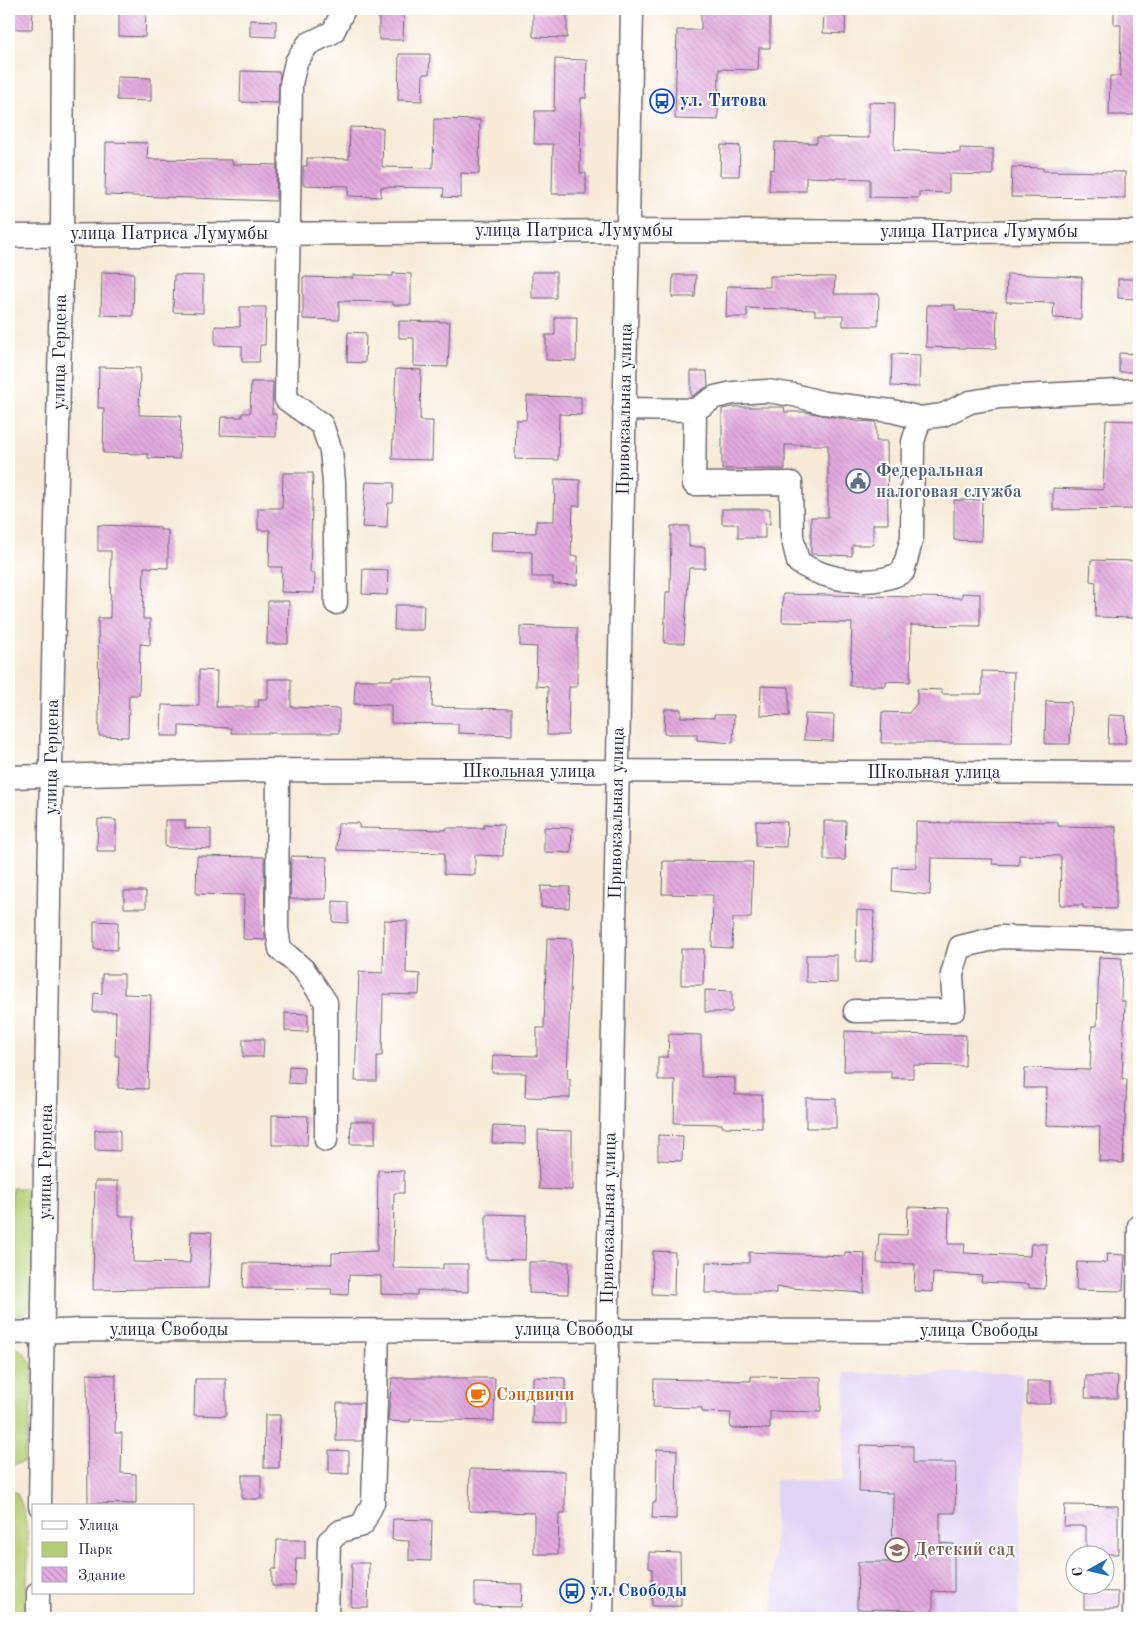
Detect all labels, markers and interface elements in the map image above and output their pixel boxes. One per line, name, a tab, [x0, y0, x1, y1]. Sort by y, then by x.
bus stop icon: ул. Титова	[649, 88, 675, 114]
place label: ул. Титова	[680, 92, 767, 110]
street label: улица Патриса Лумумбы	[475, 222, 673, 240]
street label: улица Патриса Лумумбы	[880, 223, 1078, 241]
street label: улица Патриса Лумумбы	[70, 225, 268, 243]
street label: улица Герцена	[50, 294, 70, 410]
street label: Привокзальная улица	[614, 323, 636, 495]
place label: Федеральная налоговая служба	[876, 462, 1022, 501]
public building icon: Федеральная налоговая служба	[845, 468, 871, 494]
street label: улица Герцена	[42, 699, 62, 815]
street label: Привокзальная улица	[606, 727, 628, 899]
street label: Школьная улица	[462, 763, 596, 781]
street label: Школьная улица	[867, 764, 1001, 782]
street label: улица Герцена	[36, 1104, 56, 1220]
street label: Привокзальная улица	[598, 1132, 620, 1304]
street label: улица Свободы	[110, 1321, 229, 1339]
street label: улица Свободы	[515, 1321, 634, 1339]
street label: улица Свободы	[920, 1322, 1039, 1340]
cafe icon: Сэндвичи	[465, 1382, 491, 1408]
place label: Сэндвичи	[496, 1386, 575, 1404]
legend	[32, 1504, 195, 1594]
text: Улица	[78, 1519, 119, 1534]
school or university icon: Детский сад	[884, 1537, 910, 1563]
place label: Детский сад	[914, 1541, 1015, 1559]
text: Парк	[78, 1543, 113, 1558]
north arrow	[1066, 1544, 1116, 1594]
text: С	[1071, 1566, 1086, 1577]
text: Здание	[78, 1569, 125, 1584]
bus stop icon: ул. Свободы	[559, 1578, 585, 1604]
place label: ул. Свободы	[590, 1582, 687, 1600]

